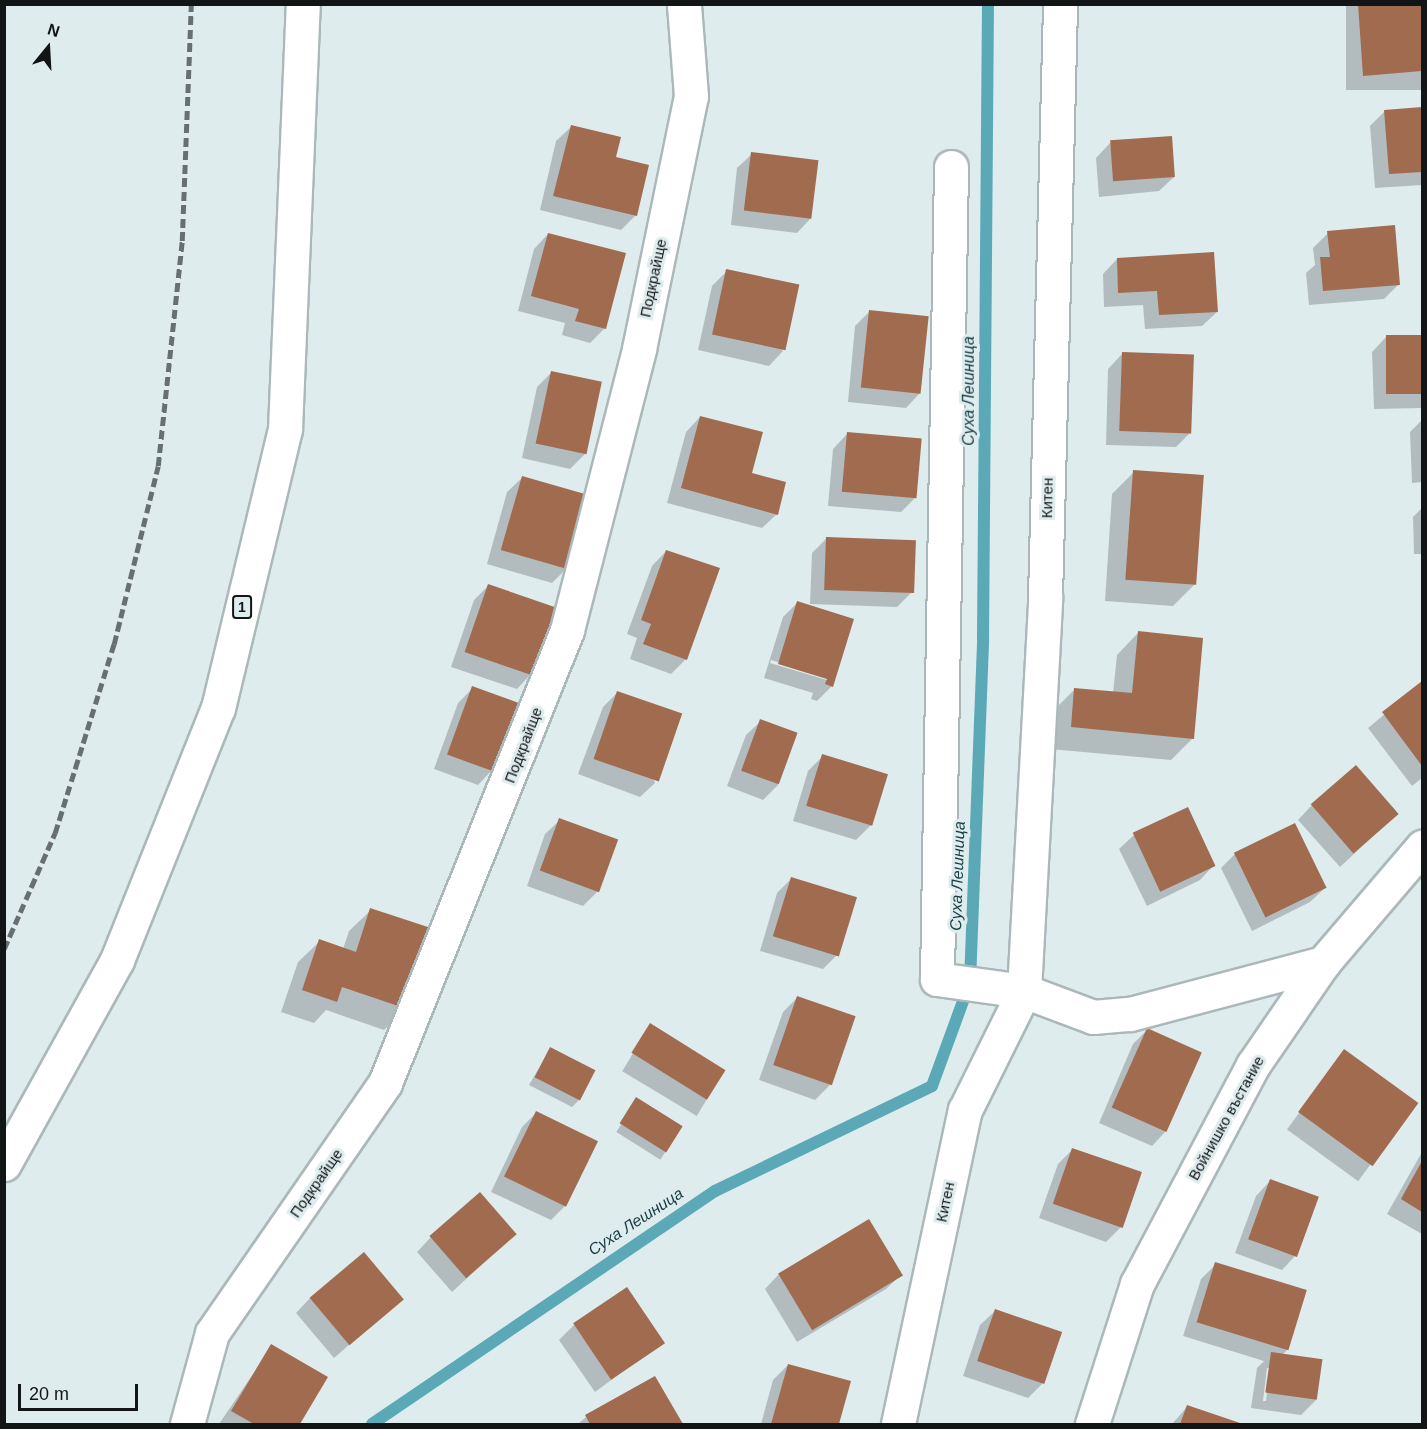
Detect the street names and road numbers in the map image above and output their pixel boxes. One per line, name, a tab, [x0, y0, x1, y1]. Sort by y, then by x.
street label: Подкрайще	[636, 237, 670, 319]
street label: Китен	[1038, 478, 1056, 518]
road number: 1	[232, 596, 252, 618]
street label: Подкрайще	[500, 705, 546, 785]
street label: Войнишко въстание	[1184, 1053, 1268, 1183]
street label: Подкрайще	[286, 1145, 346, 1221]
street label: Китен	[932, 1180, 958, 1224]

